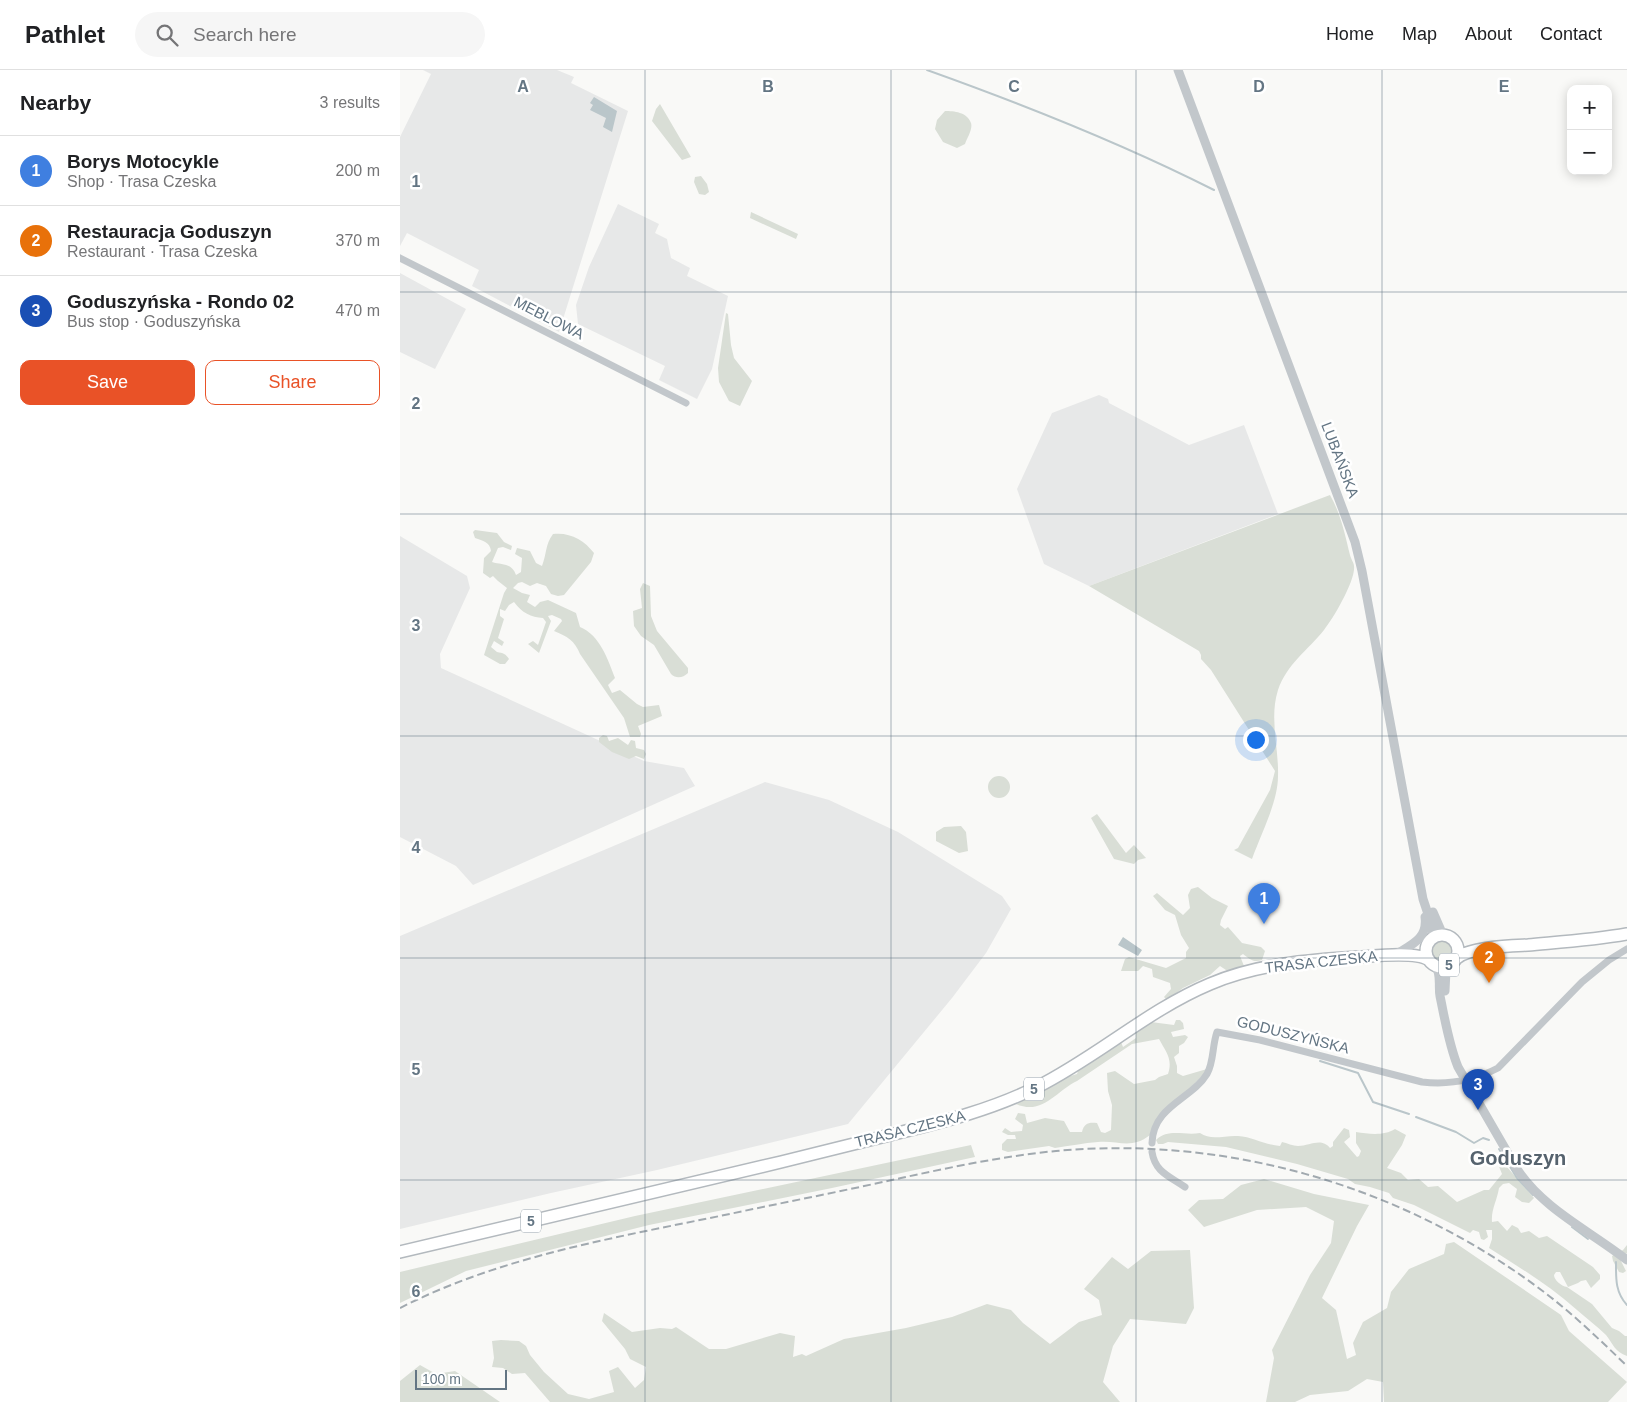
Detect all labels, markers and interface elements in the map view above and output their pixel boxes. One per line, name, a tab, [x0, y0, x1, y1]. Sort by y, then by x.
search box	[135, 12, 485, 57]
text: Pathlet	[25, 21, 105, 48]
icon: search	[153, 21, 181, 49]
text: Search here	[193, 24, 297, 45]
text: Home	[1326, 24, 1374, 44]
text: Map	[1402, 24, 1437, 44]
text: About	[1465, 24, 1512, 44]
text: Contact	[1540, 24, 1602, 44]
text: A	[517, 78, 529, 95]
text: B	[762, 78, 774, 95]
text: C	[1008, 78, 1020, 95]
text: D	[1253, 78, 1265, 95]
text: E	[1499, 78, 1510, 95]
map controls	[1567, 85, 1612, 175]
button: +	[1567, 85, 1612, 130]
text: Nearby	[20, 91, 91, 114]
text: 3 results	[320, 94, 380, 111]
button: −	[1567, 130, 1612, 175]
text: Borys Motocykle	[67, 151, 219, 172]
text: 1	[32, 162, 40, 179]
text: 200 m	[336, 162, 380, 179]
text: Shop · Trasa Czeska	[67, 173, 216, 190]
text: 1	[412, 173, 421, 190]
text: Restauracja Goduszyn	[67, 221, 272, 242]
text: 2	[32, 232, 40, 249]
text: 370 m	[336, 232, 380, 249]
text: Restaurant · Trasa Czeska	[67, 243, 257, 260]
text: Goduszyńska - Rondo 02	[67, 291, 294, 312]
street label: MEBLOWA	[511, 293, 587, 342]
text: 3	[32, 302, 40, 319]
text: 470 m	[336, 302, 380, 319]
text: Bus stop · Goduszyńska	[67, 313, 240, 330]
button: Save	[20, 360, 195, 405]
button: Share	[205, 360, 380, 405]
text: 2	[412, 395, 421, 412]
street label: LUBAŃSKA	[1318, 419, 1363, 500]
text: 3	[412, 617, 421, 634]
your location	[1243, 727, 1269, 753]
text: 4	[412, 839, 421, 856]
pin: 1	[1248, 883, 1280, 924]
pin: 2	[1473, 942, 1505, 983]
street label: TRASA CZESKA	[1264, 947, 1378, 976]
road number: 5	[1439, 954, 1459, 976]
street label: GODUSZYŃSKA	[1235, 1012, 1351, 1057]
text: 5	[412, 1061, 421, 1078]
pin: 3	[1462, 1069, 1494, 1110]
road number: 5	[1024, 1078, 1044, 1100]
street label: TRASA CZESKA	[853, 1107, 967, 1150]
district label: Goduszyn	[1470, 1147, 1566, 1169]
road number: 5	[521, 1210, 541, 1232]
text: 6	[412, 1283, 421, 1300]
scale bar	[415, 1367, 508, 1390]
text: 100 m	[422, 1371, 461, 1387]

